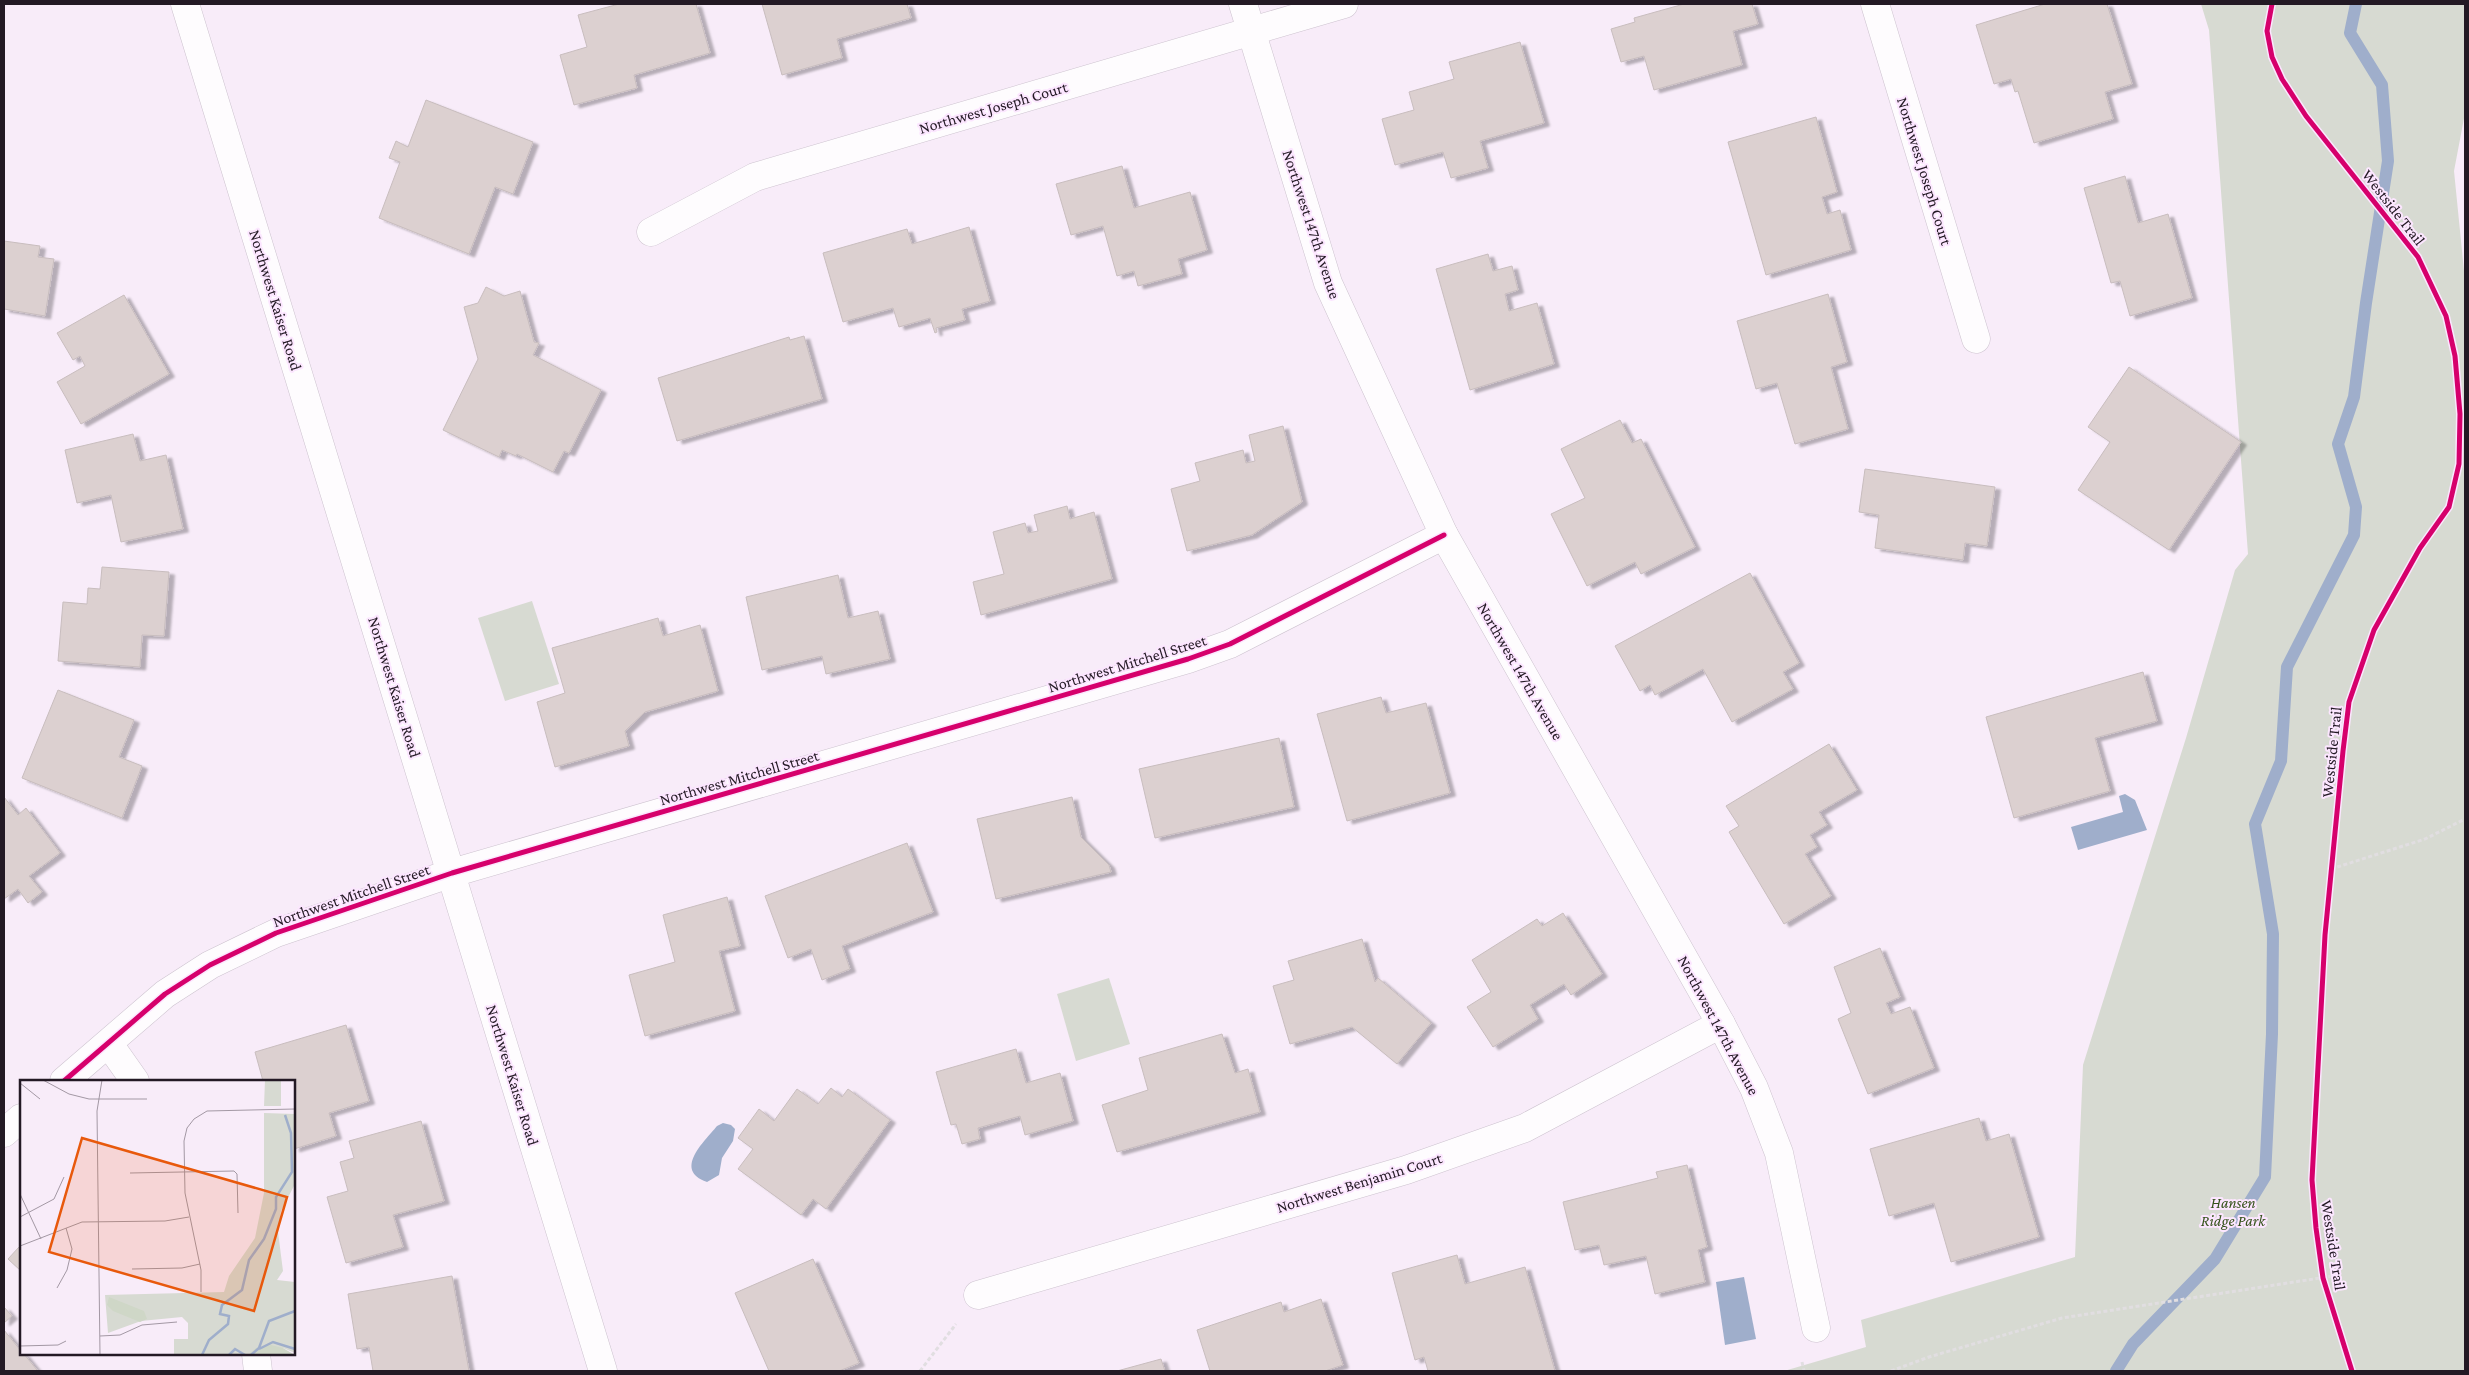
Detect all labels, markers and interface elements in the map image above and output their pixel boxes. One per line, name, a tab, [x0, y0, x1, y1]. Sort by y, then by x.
street label: Northwest Joseph Court	[917, 78, 1070, 138]
street label: Northwest Joseph Court	[1893, 95, 1955, 248]
street label: Northwest 147th Avenue	[1279, 148, 1344, 301]
street label: Westside Trail	[2359, 166, 2428, 249]
street label: Northwest Kaiser Road	[246, 228, 305, 373]
street label: Northwest 147th Avenue	[1474, 600, 1567, 743]
street label: Northwest Kaiser Road	[365, 615, 424, 760]
street label: Northwest Mitchell Street	[1046, 631, 1209, 696]
street label: Westside Trail	[2318, 706, 2345, 798]
street label: Northwest Mitchell Street	[658, 746, 821, 808]
street label: Northwest Mitchell Street	[270, 860, 433, 930]
street label: Northwest 147th Avenue	[1675, 953, 1763, 1098]
street label: Northwest Kaiser Road	[483, 1003, 542, 1148]
inset map	[20, 1080, 295, 1355]
street label: Northwest Benjamin Court	[1274, 1149, 1445, 1217]
park label: Hansen Ridge Park	[2201, 1194, 2266, 1230]
street label: Westside Trail	[2318, 1199, 2349, 1291]

